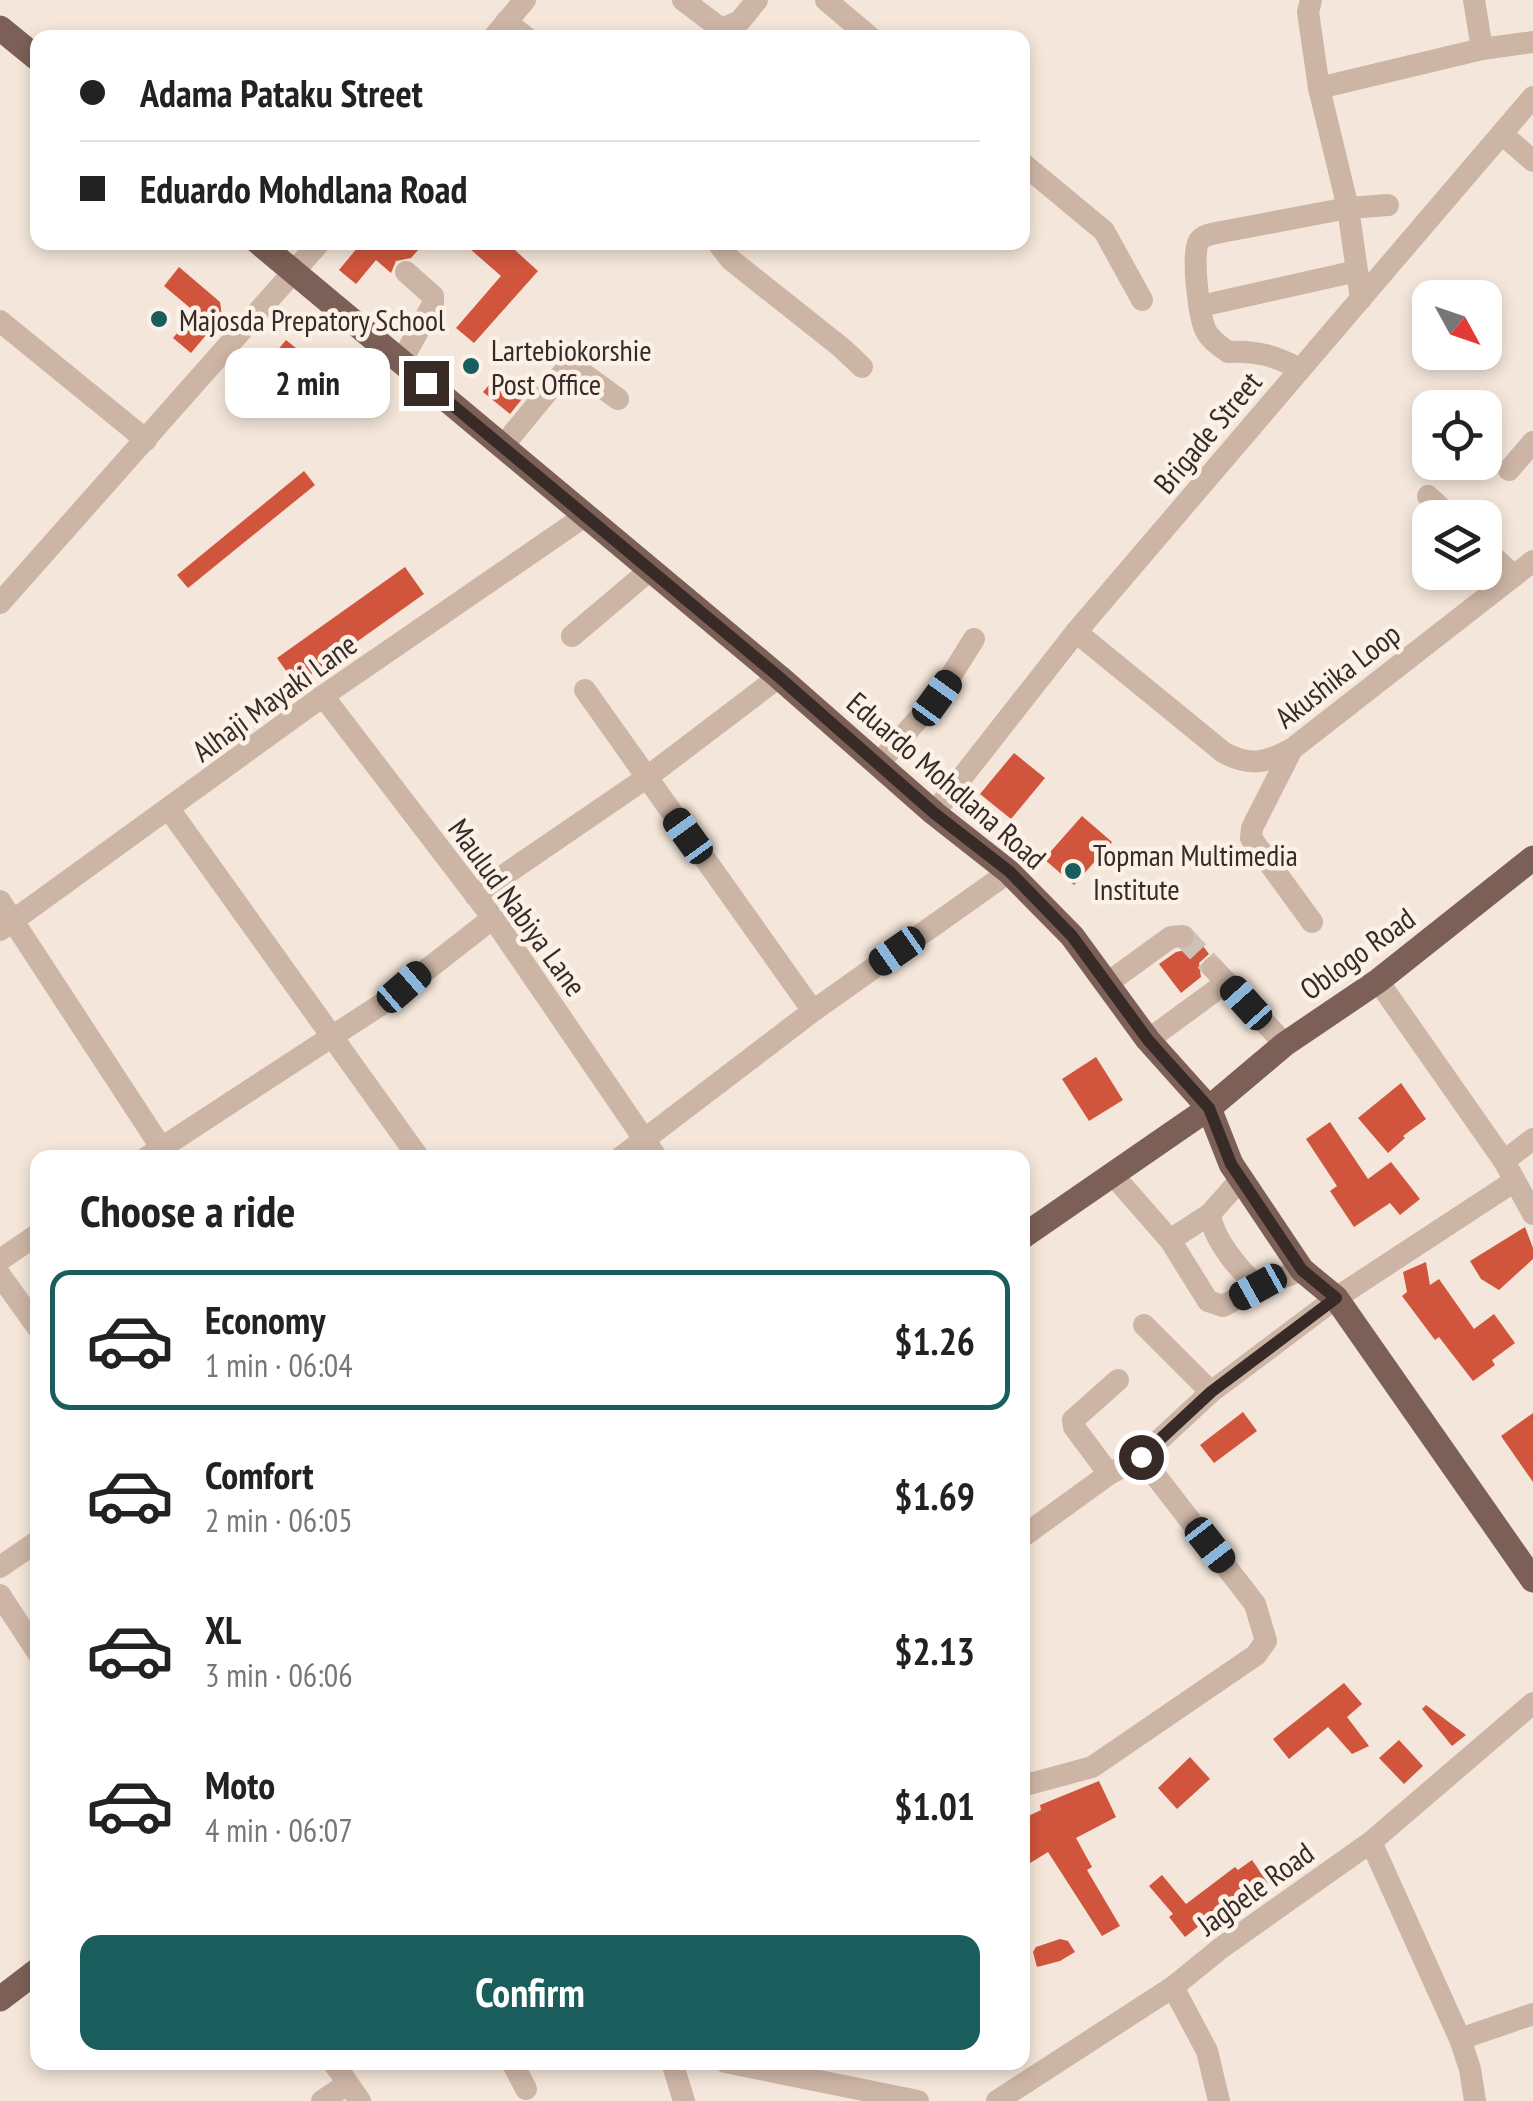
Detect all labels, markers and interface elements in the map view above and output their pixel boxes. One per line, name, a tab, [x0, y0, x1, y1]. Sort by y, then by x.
text: Adama Pataku Street	[140, 68, 423, 117]
text: Eduardo Mohdlana Road	[140, 164, 467, 213]
north arrow	[1412, 280, 1502, 370]
map controls	[1412, 280, 1502, 590]
place label: Majosda Prepatory School	[179, 300, 445, 339]
marker: Majosda Prepatory School	[148, 308, 170, 330]
place label: Lartebiokorshie Post Office	[491, 330, 652, 403]
callout: 2 min	[226, 348, 391, 418]
marker: Lartebiokorshie Post Office	[460, 355, 482, 377]
route end	[404, 361, 449, 406]
text: 2 min	[275, 362, 340, 404]
street label: Brigade Street	[1145, 362, 1270, 501]
button: locate	[1412, 390, 1502, 480]
button: layers	[1412, 500, 1502, 590]
street label: Akushika Loop	[1266, 614, 1408, 736]
street label: Alhaji Mayaki Lane	[184, 624, 364, 770]
car	[907, 665, 967, 731]
street label: Eduardo Mohdlana Road	[839, 683, 1055, 877]
car	[658, 803, 718, 869]
street label: Maulud Nabiya Lane	[440, 810, 596, 1004]
place label: Topman Multimedia Institute	[1093, 835, 1298, 908]
marker: Topman Multimedia Institute	[1062, 860, 1084, 882]
street label: Oblogo Road	[1292, 898, 1422, 1008]
car	[864, 922, 930, 980]
car	[372, 956, 436, 1018]
car	[1215, 971, 1277, 1035]
text: Choose a ride	[80, 1181, 295, 1239]
car	[1224, 1259, 1292, 1315]
icon: car	[85, 1295, 175, 1385]
text: Economy	[205, 1295, 325, 1344]
text: $1.26	[894, 1316, 975, 1365]
text: 1 min · 06:04	[205, 1344, 353, 1386]
route start	[1119, 1435, 1164, 1480]
icon: car	[85, 1450, 175, 1540]
text: Comfort	[205, 1450, 314, 1499]
text: $1.69	[894, 1471, 975, 1520]
text: 2 min · 06:05	[205, 1499, 353, 1541]
car	[1180, 1512, 1240, 1578]
icon: car	[85, 1605, 175, 1695]
text: XL	[205, 1605, 241, 1654]
text: $2.13	[894, 1626, 975, 1675]
text: 3 min · 06:06	[205, 1654, 353, 1696]
icon: car	[85, 1760, 175, 1850]
text: Moto	[205, 1760, 275, 1809]
text: $1.01	[894, 1781, 975, 1830]
text: 4 min · 06:07	[205, 1809, 353, 1851]
street label: Jagbele Road	[1188, 1833, 1321, 1944]
button: Confirm	[80, 1935, 980, 2050]

